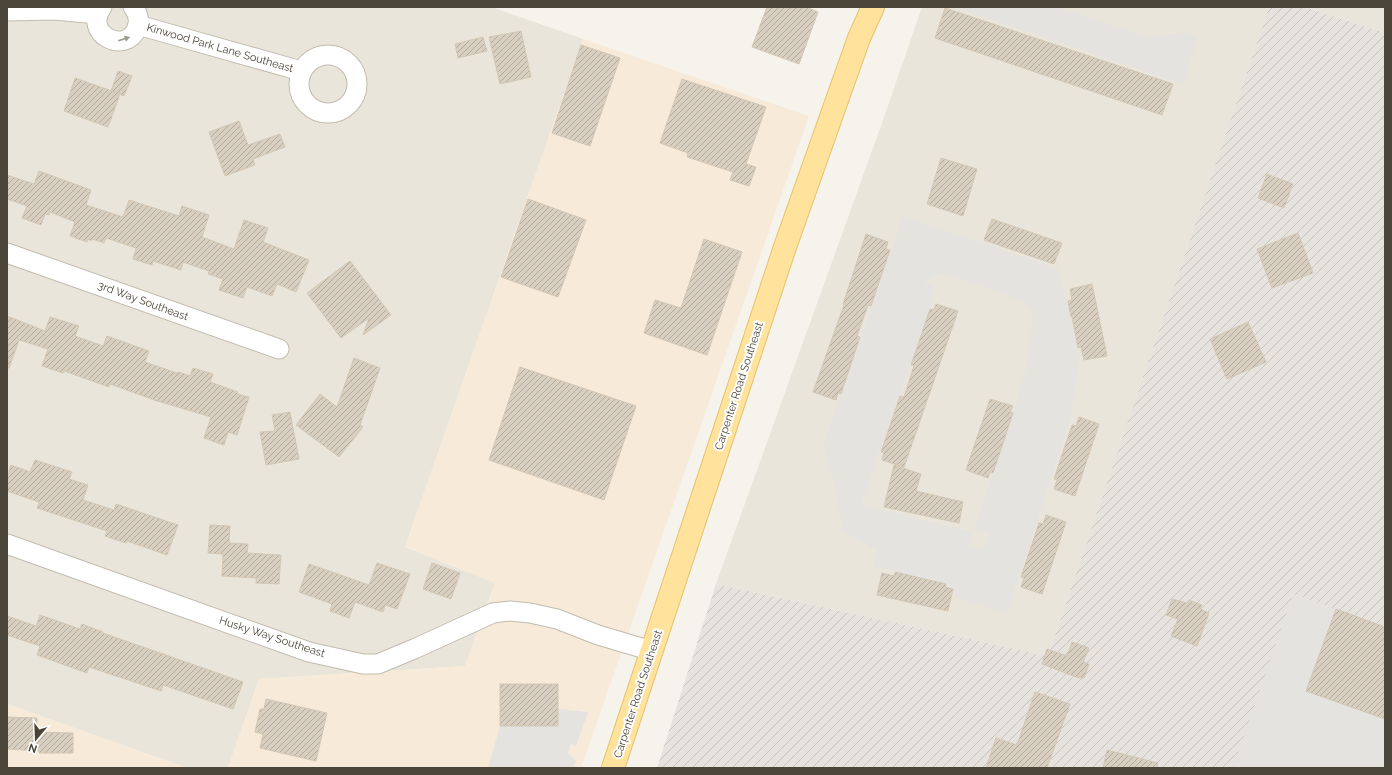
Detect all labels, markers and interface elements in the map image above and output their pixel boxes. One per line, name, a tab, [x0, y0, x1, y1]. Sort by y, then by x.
street label: Kinwood Park Lane Southeast	[145, 21, 295, 75]
one-way arrow	[118, 36, 130, 42]
street label: 3rd Way Southeast	[96, 279, 190, 324]
street label: Carpenter Road Southeast	[712, 320, 766, 452]
street label: Husky Way Southeast	[217, 614, 327, 660]
street label: Carpenter Road Southeast	[611, 628, 665, 760]
north arrow	[16, 719, 56, 759]
text: N	[27, 740, 39, 755]

